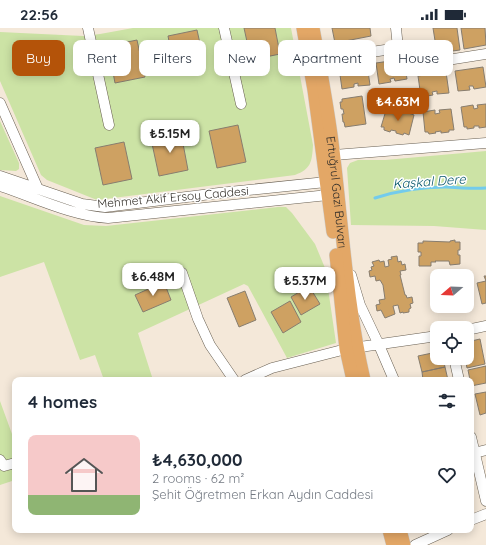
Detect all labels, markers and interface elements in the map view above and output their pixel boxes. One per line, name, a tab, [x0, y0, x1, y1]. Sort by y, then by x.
text: 22:56	[20, 5, 58, 24]
chip: Buy	[12, 40, 65, 76]
chip: Rent	[73, 40, 131, 76]
chip: Filters	[139, 40, 206, 76]
chip: New	[214, 40, 270, 76]
chip: Apartment	[278, 40, 376, 76]
chip: House	[384, 40, 453, 76]
pin: ₺4.63M	[365, 88, 431, 122]
text: ₺4.63M	[376, 93, 420, 109]
pin: ₺5.15M	[137, 120, 203, 154]
text: ₺5.15M	[150, 125, 190, 141]
street label: Ertuğrul Gazi Bulvarı	[324, 135, 351, 249]
water label: Kaşkal Dere	[392, 170, 467, 192]
street label: Mehmet Akif Ersoy Caddesi	[97, 183, 249, 211]
pin: ₺6.48M	[120, 263, 186, 297]
pin: ₺5.37M	[272, 267, 338, 301]
text: ₺6.48M	[131, 268, 175, 284]
north arrow	[430, 269, 474, 313]
map controls	[430, 269, 474, 365]
text: ₺5.37M	[283, 272, 327, 288]
button: locate	[430, 321, 474, 365]
icon: filters	[436, 390, 458, 412]
text: 4 homes	[28, 391, 97, 412]
text: ₺4,630,000	[152, 449, 242, 470]
icon: home	[60, 451, 108, 499]
icon: heart	[436, 464, 458, 486]
text: 2 rooms · 62 m²	[152, 470, 244, 486]
text: Şehit Öğretmen Erkan Aydın Caddesi	[152, 486, 373, 502]

